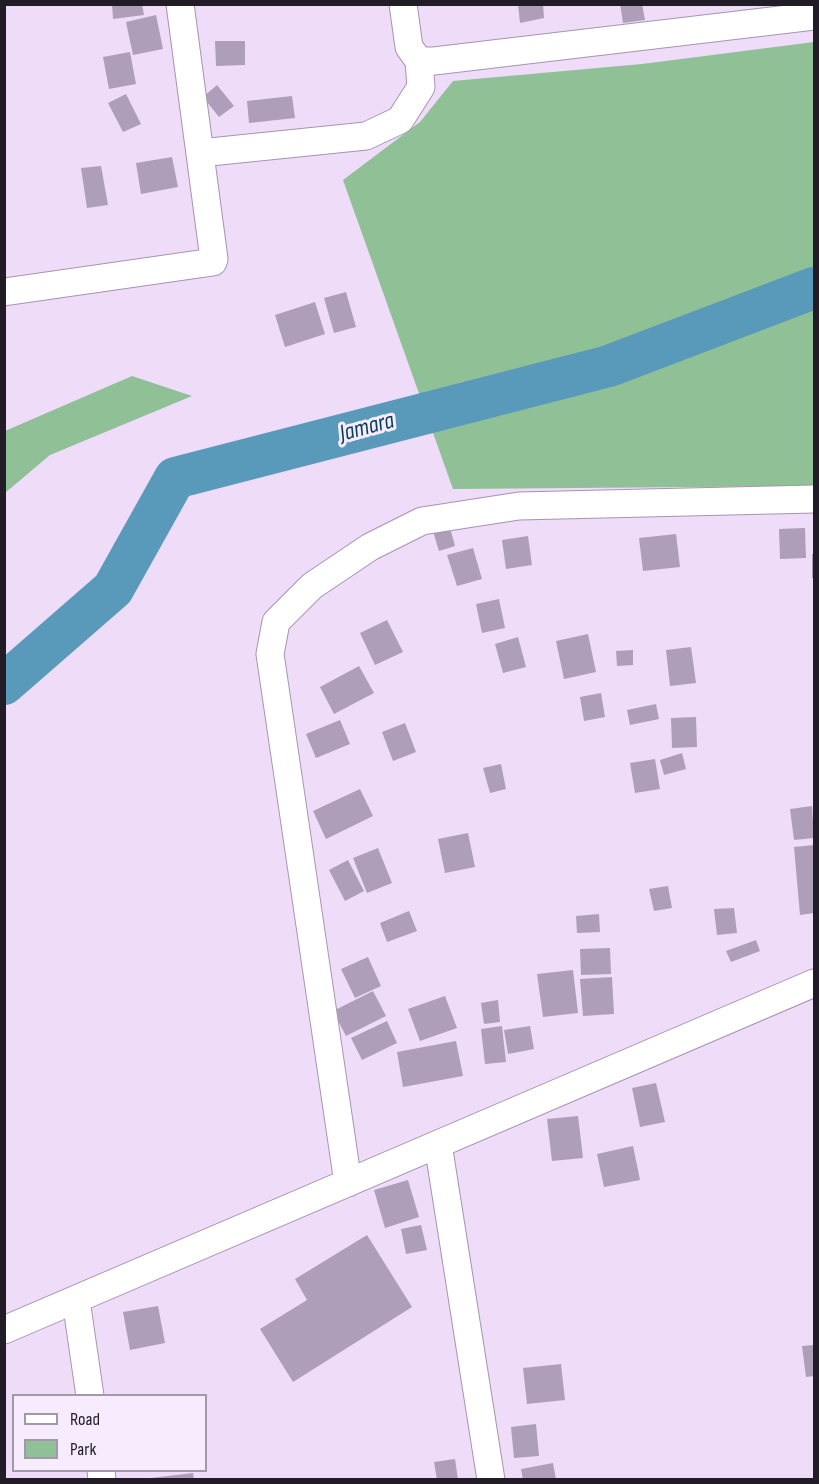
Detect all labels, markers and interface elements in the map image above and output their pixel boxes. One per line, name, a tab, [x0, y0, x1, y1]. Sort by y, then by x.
water label: Jamara	[336, 407, 398, 449]
legend	[12, 1394, 207, 1472]
text: Road	[70, 1409, 100, 1430]
text: Park	[70, 1439, 96, 1460]

